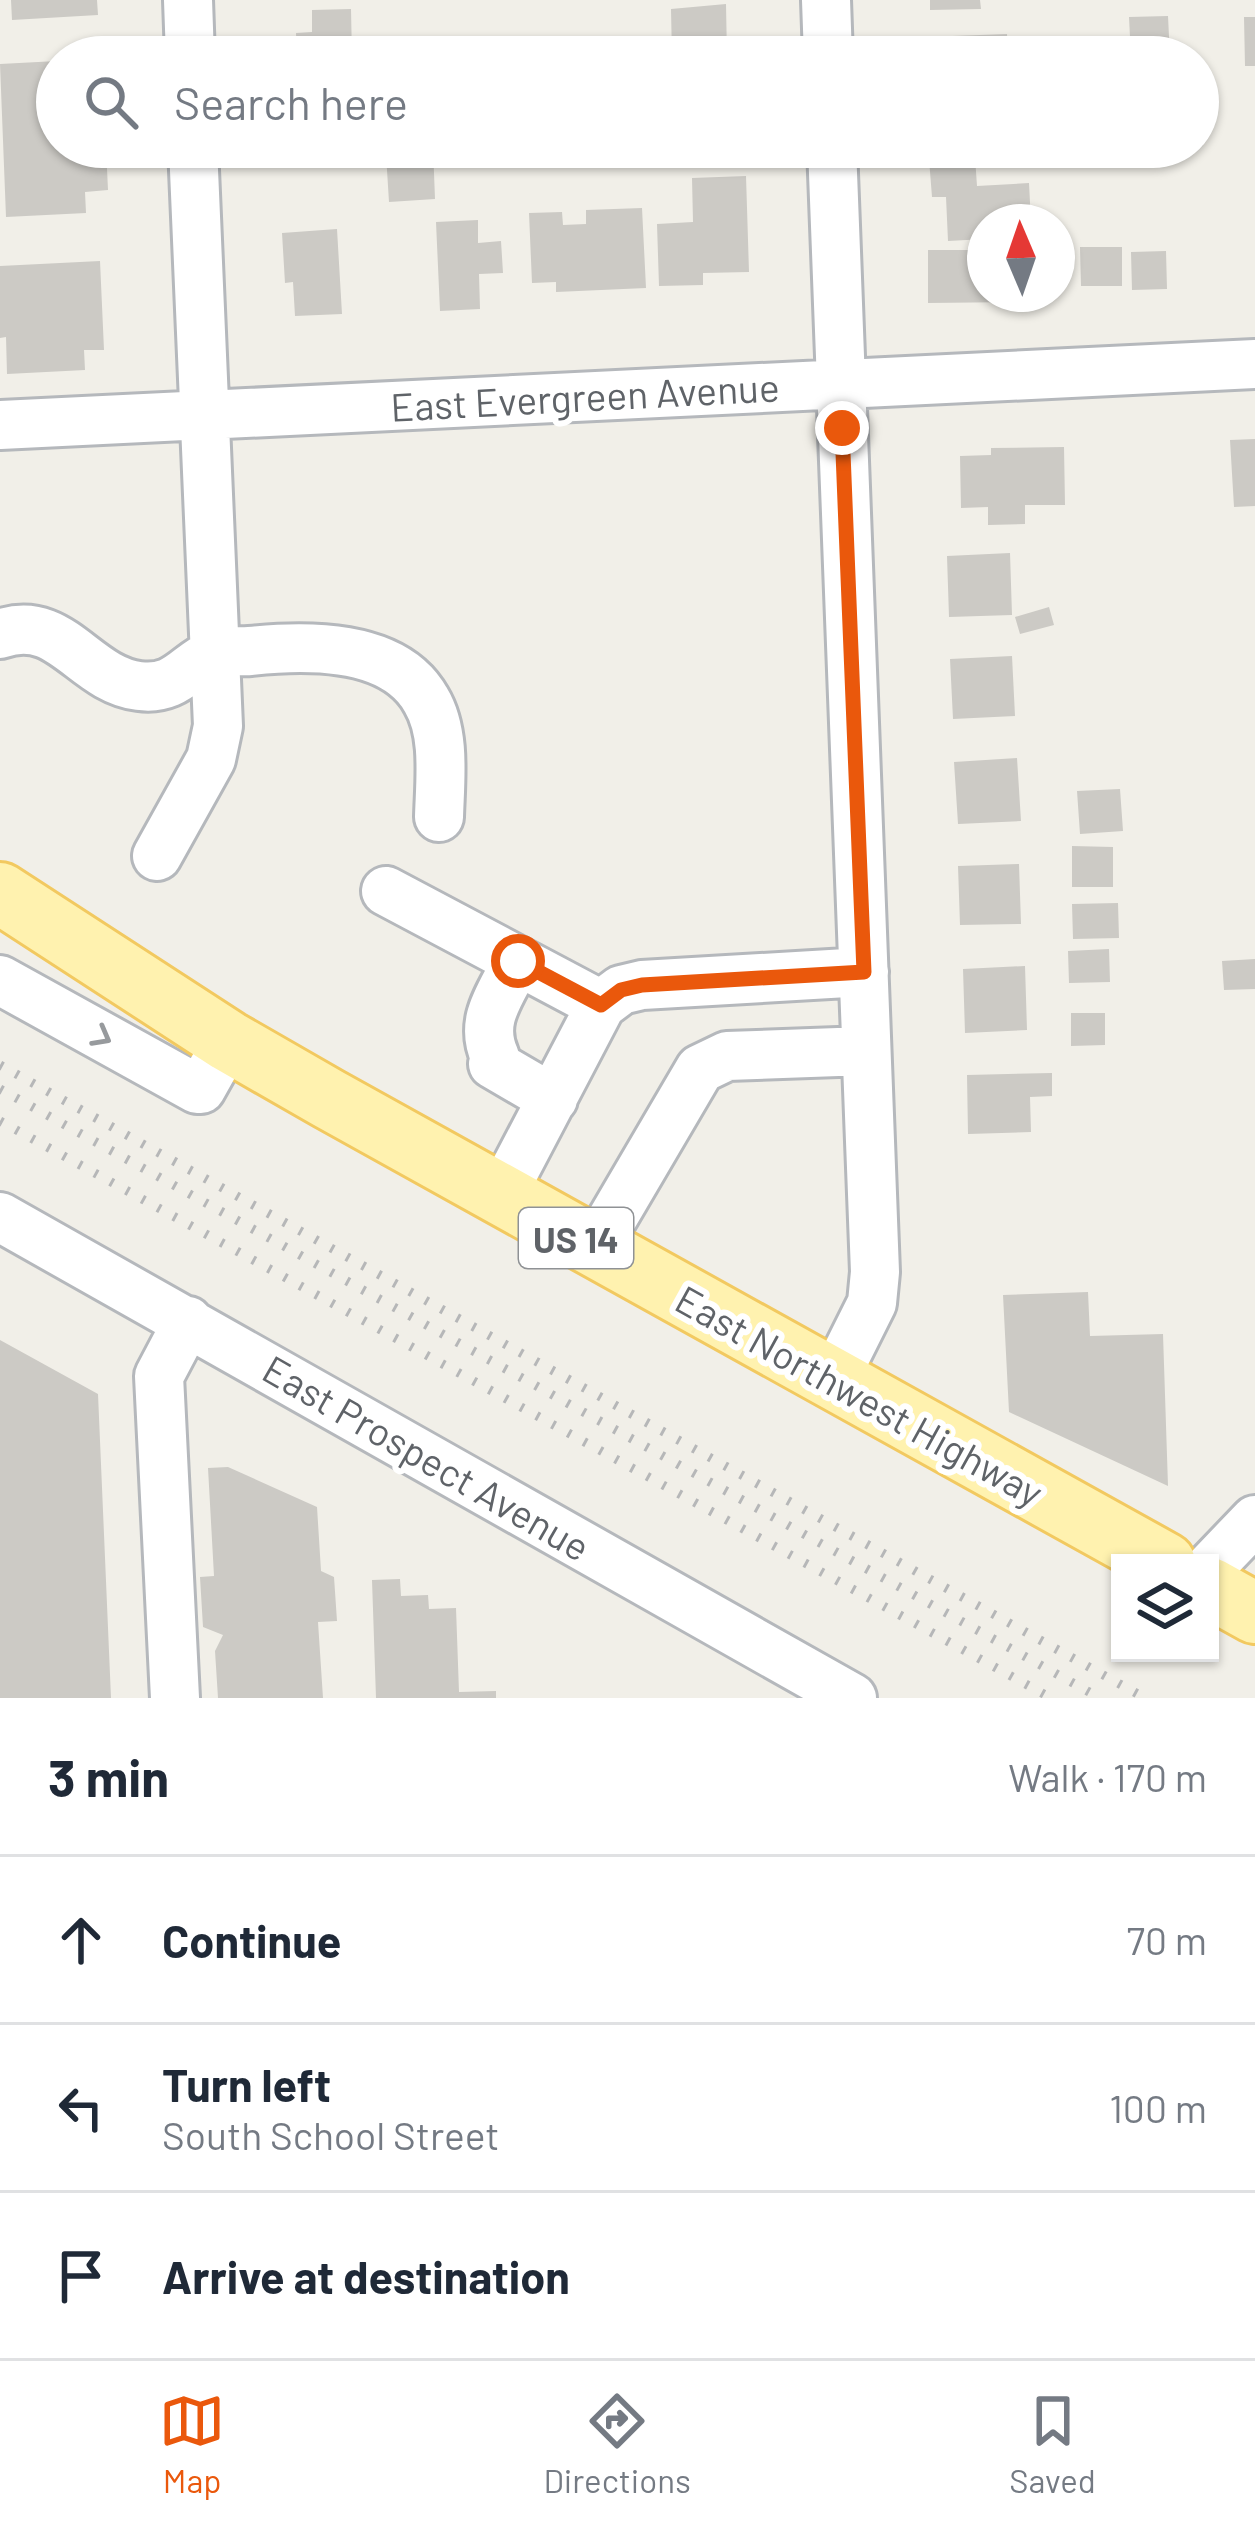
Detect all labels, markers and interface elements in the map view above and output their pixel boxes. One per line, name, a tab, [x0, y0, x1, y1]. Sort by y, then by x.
search box	[36, 36, 1219, 168]
icon: search	[78, 69, 144, 135]
text: Search here	[174, 75, 408, 129]
north arrow	[967, 204, 1075, 312]
street label: East Evergreen Avenue	[389, 362, 781, 430]
route end	[815, 401, 869, 455]
route start	[491, 934, 545, 988]
one-way arrow	[90, 1023, 111, 1046]
road number: US 14	[519, 1208, 633, 1268]
street label: East Northwest Highway	[668, 1274, 1052, 1516]
street label: East Prospect Avenue	[255, 1344, 599, 1570]
map controls	[1111, 1554, 1219, 1662]
button: layers	[1111, 1554, 1219, 1662]
text: 3 min	[48, 1746, 169, 1807]
text: Walk · 170 m	[1008, 1753, 1207, 1800]
icon: ahead	[48, 1907, 114, 1973]
text: Continue	[162, 1913, 341, 1967]
text: 70 m	[1126, 1916, 1207, 1963]
text: Turn left	[162, 2057, 331, 2111]
icon: left	[48, 2075, 114, 2141]
text: 100 m	[1109, 2084, 1207, 2131]
text: South School Street	[162, 2111, 500, 2158]
icon: arrive	[48, 2243, 114, 2309]
text: Arrive at destination	[162, 2249, 570, 2303]
tab: Map	[159, 2388, 225, 2500]
tab: Directions	[543, 2388, 691, 2500]
tab: Saved	[1009, 2388, 1096, 2500]

